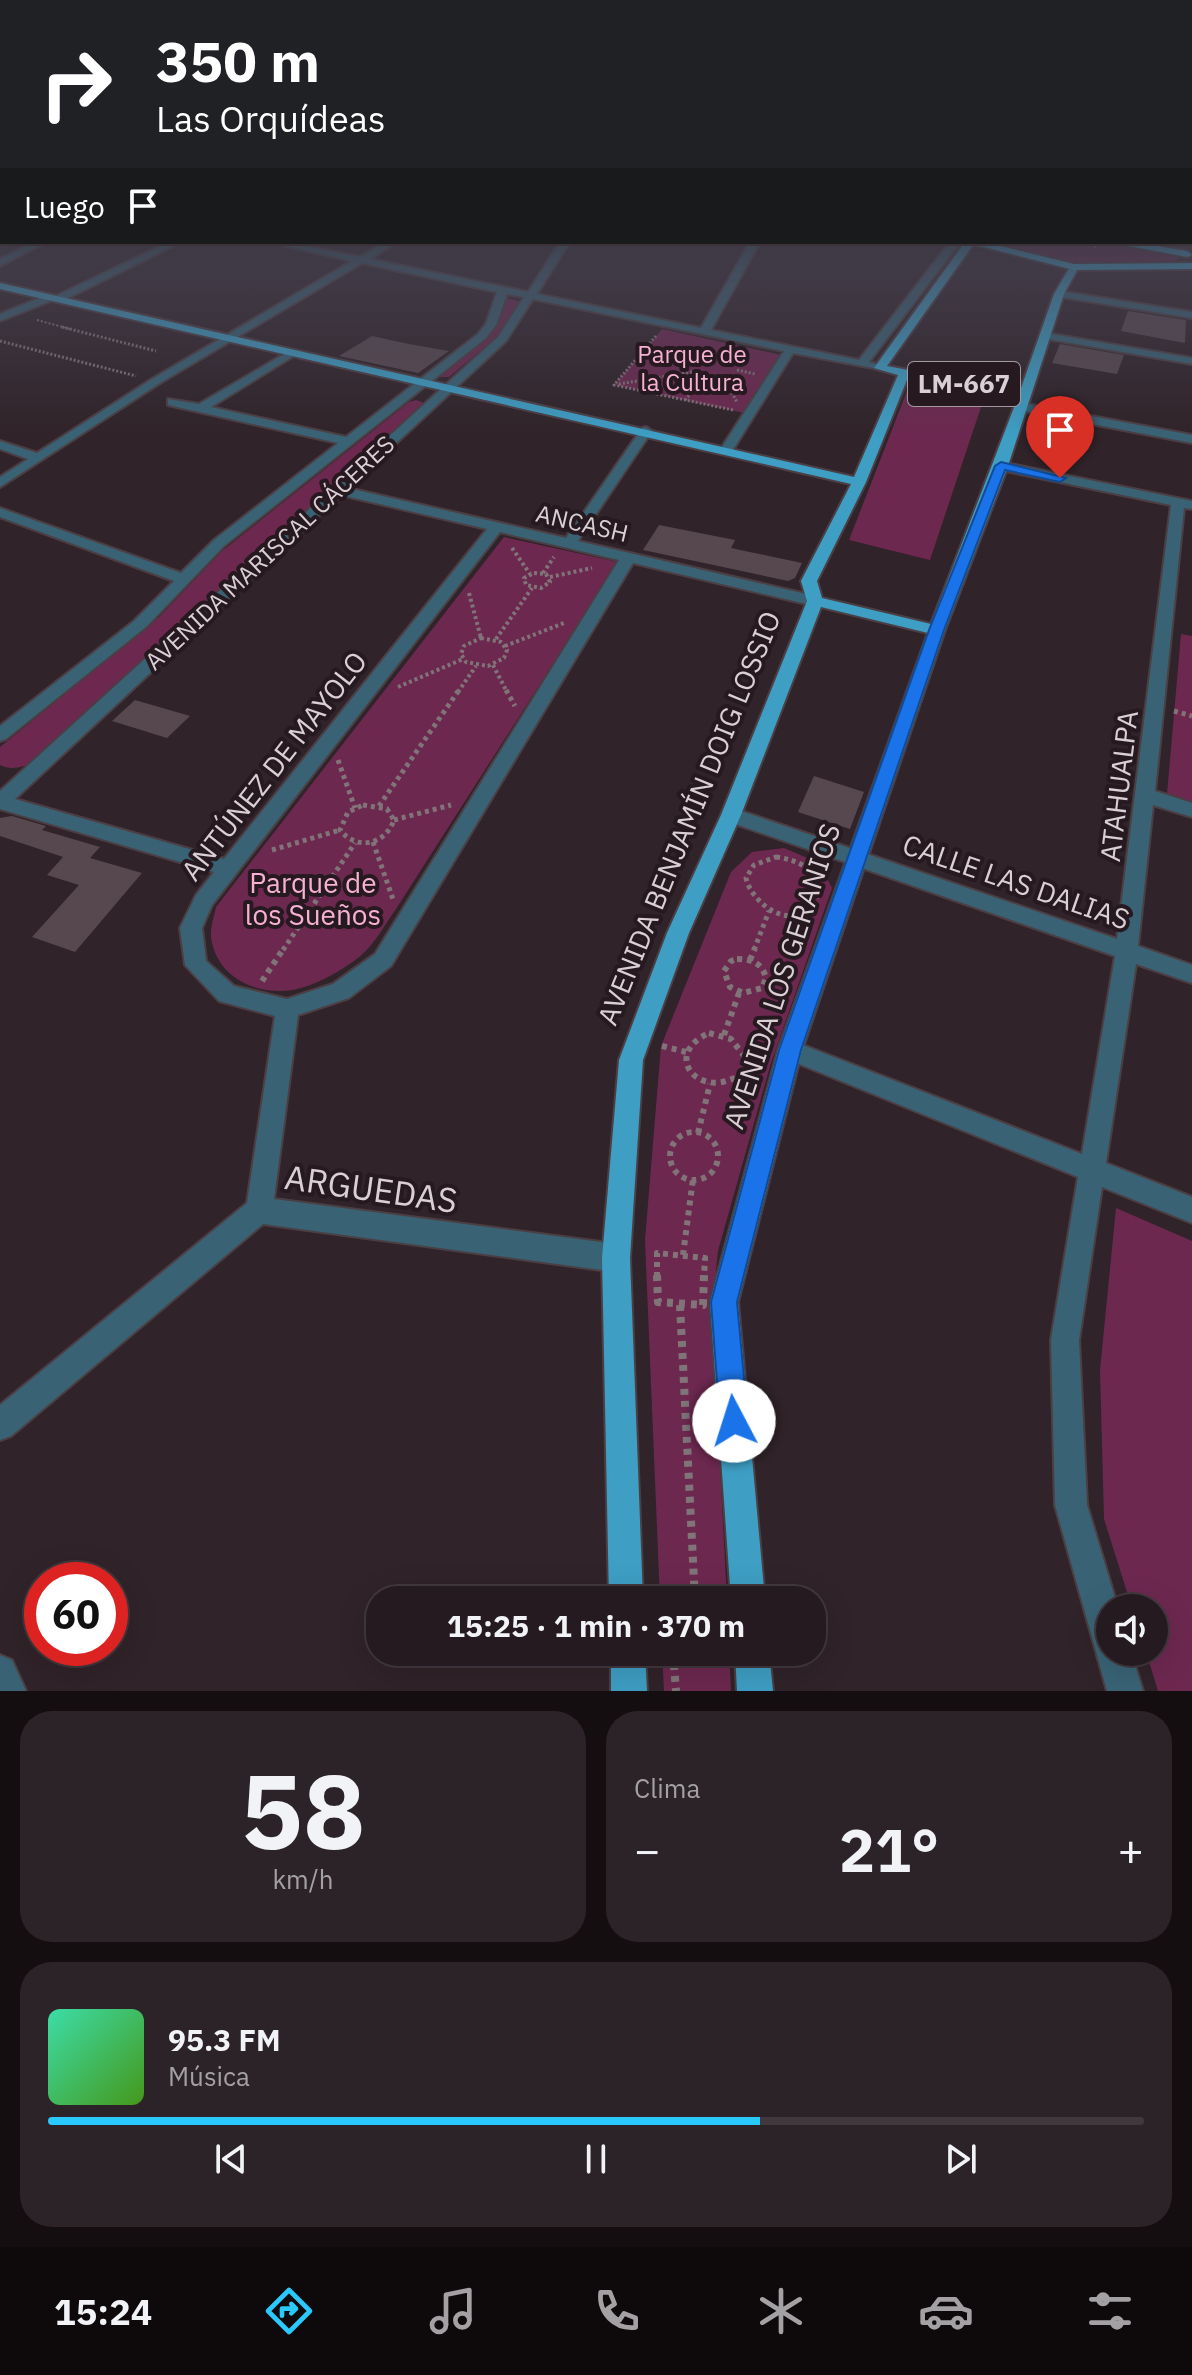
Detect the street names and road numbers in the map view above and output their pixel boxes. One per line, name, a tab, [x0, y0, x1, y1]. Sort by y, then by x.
road number: LM-667	[908, 362, 1020, 406]
street label: AVENIDA MARISCAL CÁCERES	[138, 428, 401, 677]
street label: ANCASH	[533, 497, 631, 549]
street label: AVENIDA BENJAMÍN DOIG LOSSIO	[588, 605, 789, 1030]
street label: ANTÚNEZ DE MAYOLO	[172, 644, 375, 888]
street label: ATAHUALPA	[1091, 708, 1146, 864]
street label: AVENIDA LOS GERANIOS	[715, 819, 848, 1133]
street label: CALLE LAS DALIAS	[898, 825, 1134, 938]
street label: ARGUEDAS	[282, 1154, 460, 1222]

